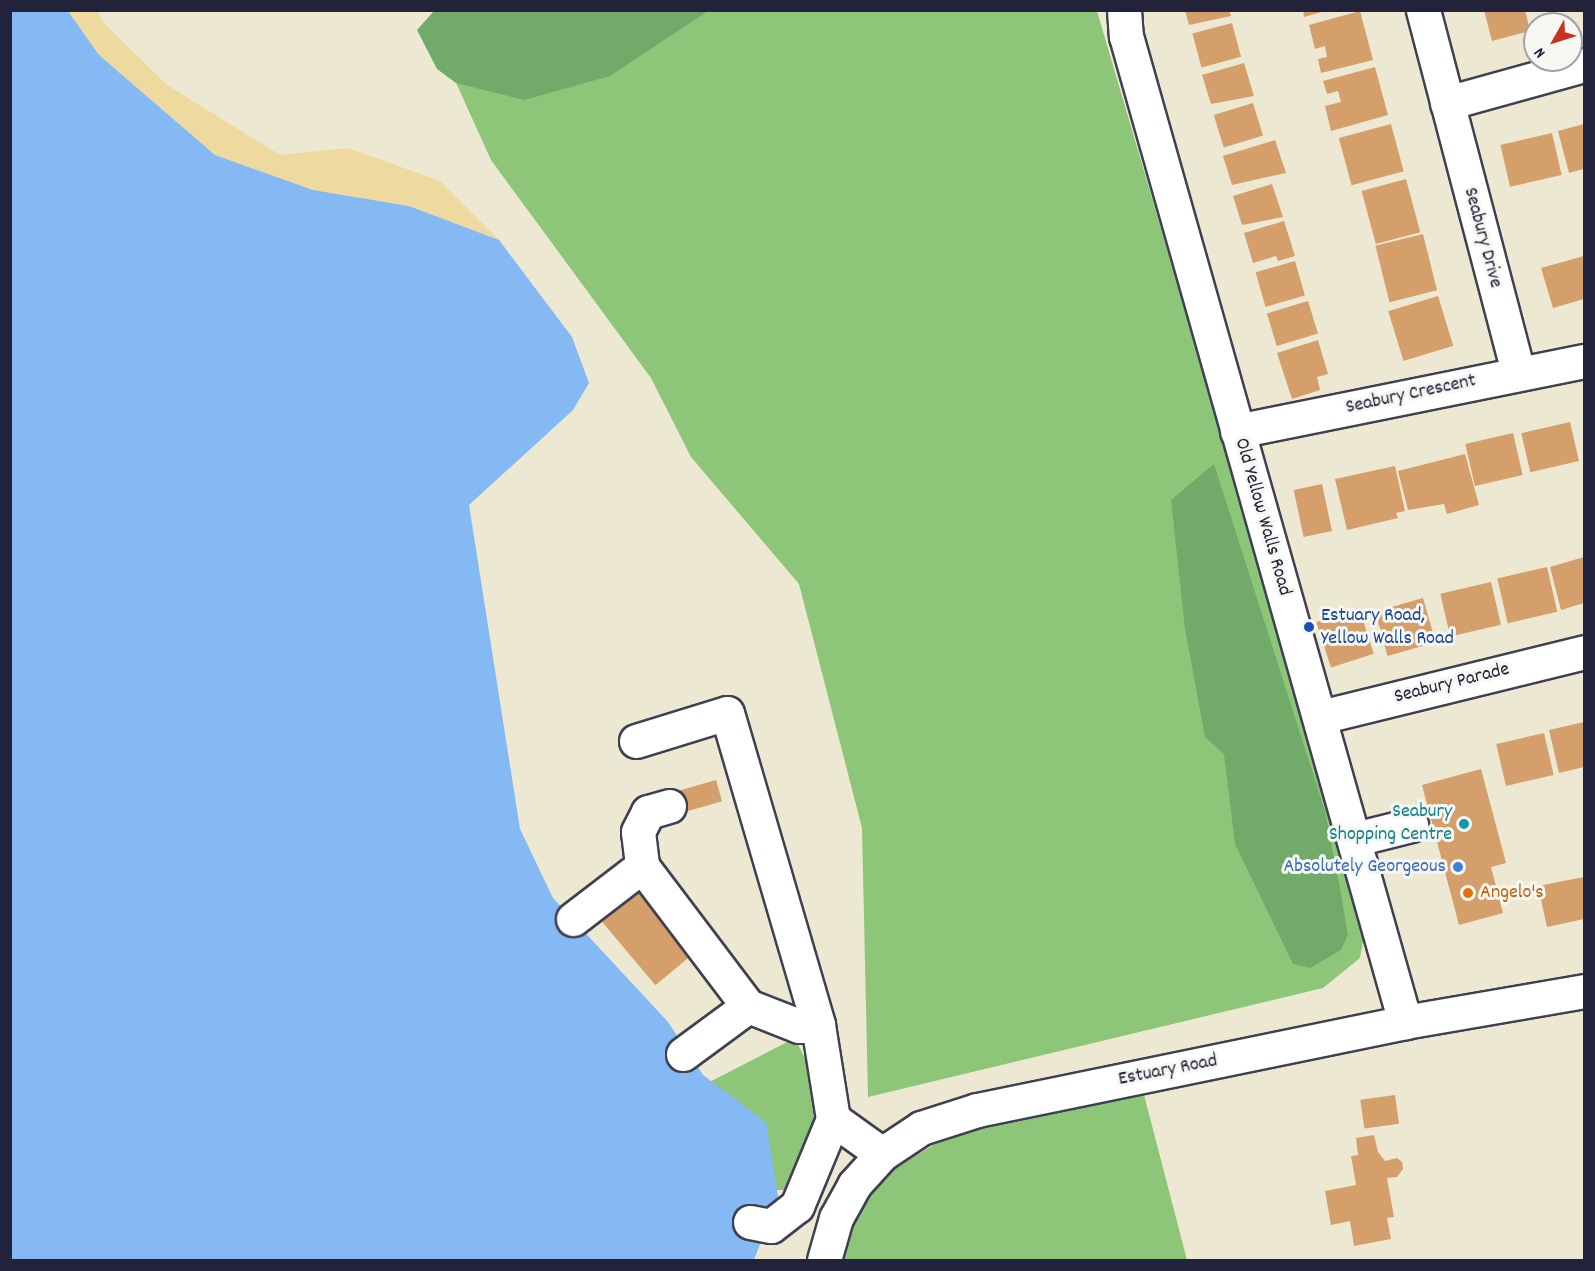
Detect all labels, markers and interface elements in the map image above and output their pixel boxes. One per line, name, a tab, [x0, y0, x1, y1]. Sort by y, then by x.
north arrow	[1523, 12, 1583, 72]
text: N	[1529, 42, 1552, 63]
street label: Seabury Drive	[1457, 185, 1507, 291]
street label: Seabury Crescent	[1344, 370, 1478, 420]
street label: Old Yellow Walls Road	[1228, 435, 1296, 599]
place label: Estuary Road, Yellow Walls Road	[1321, 604, 1454, 651]
marker: Estuary Road, Yellow Walls Road	[1302, 620, 1316, 634]
street label: Seabury Parade	[1392, 658, 1512, 710]
place label: Seabury Shopping Centre	[1329, 801, 1452, 848]
marker: Seabury Shopping Centre	[1457, 817, 1471, 831]
place label: Absolutely Georgeous	[1283, 855, 1446, 879]
marker: Absolutely Georgeous	[1451, 860, 1465, 874]
place label: Angelo's	[1480, 881, 1544, 905]
marker: Angelo's	[1461, 886, 1475, 900]
street label: Estuary Road	[1116, 1050, 1220, 1092]

